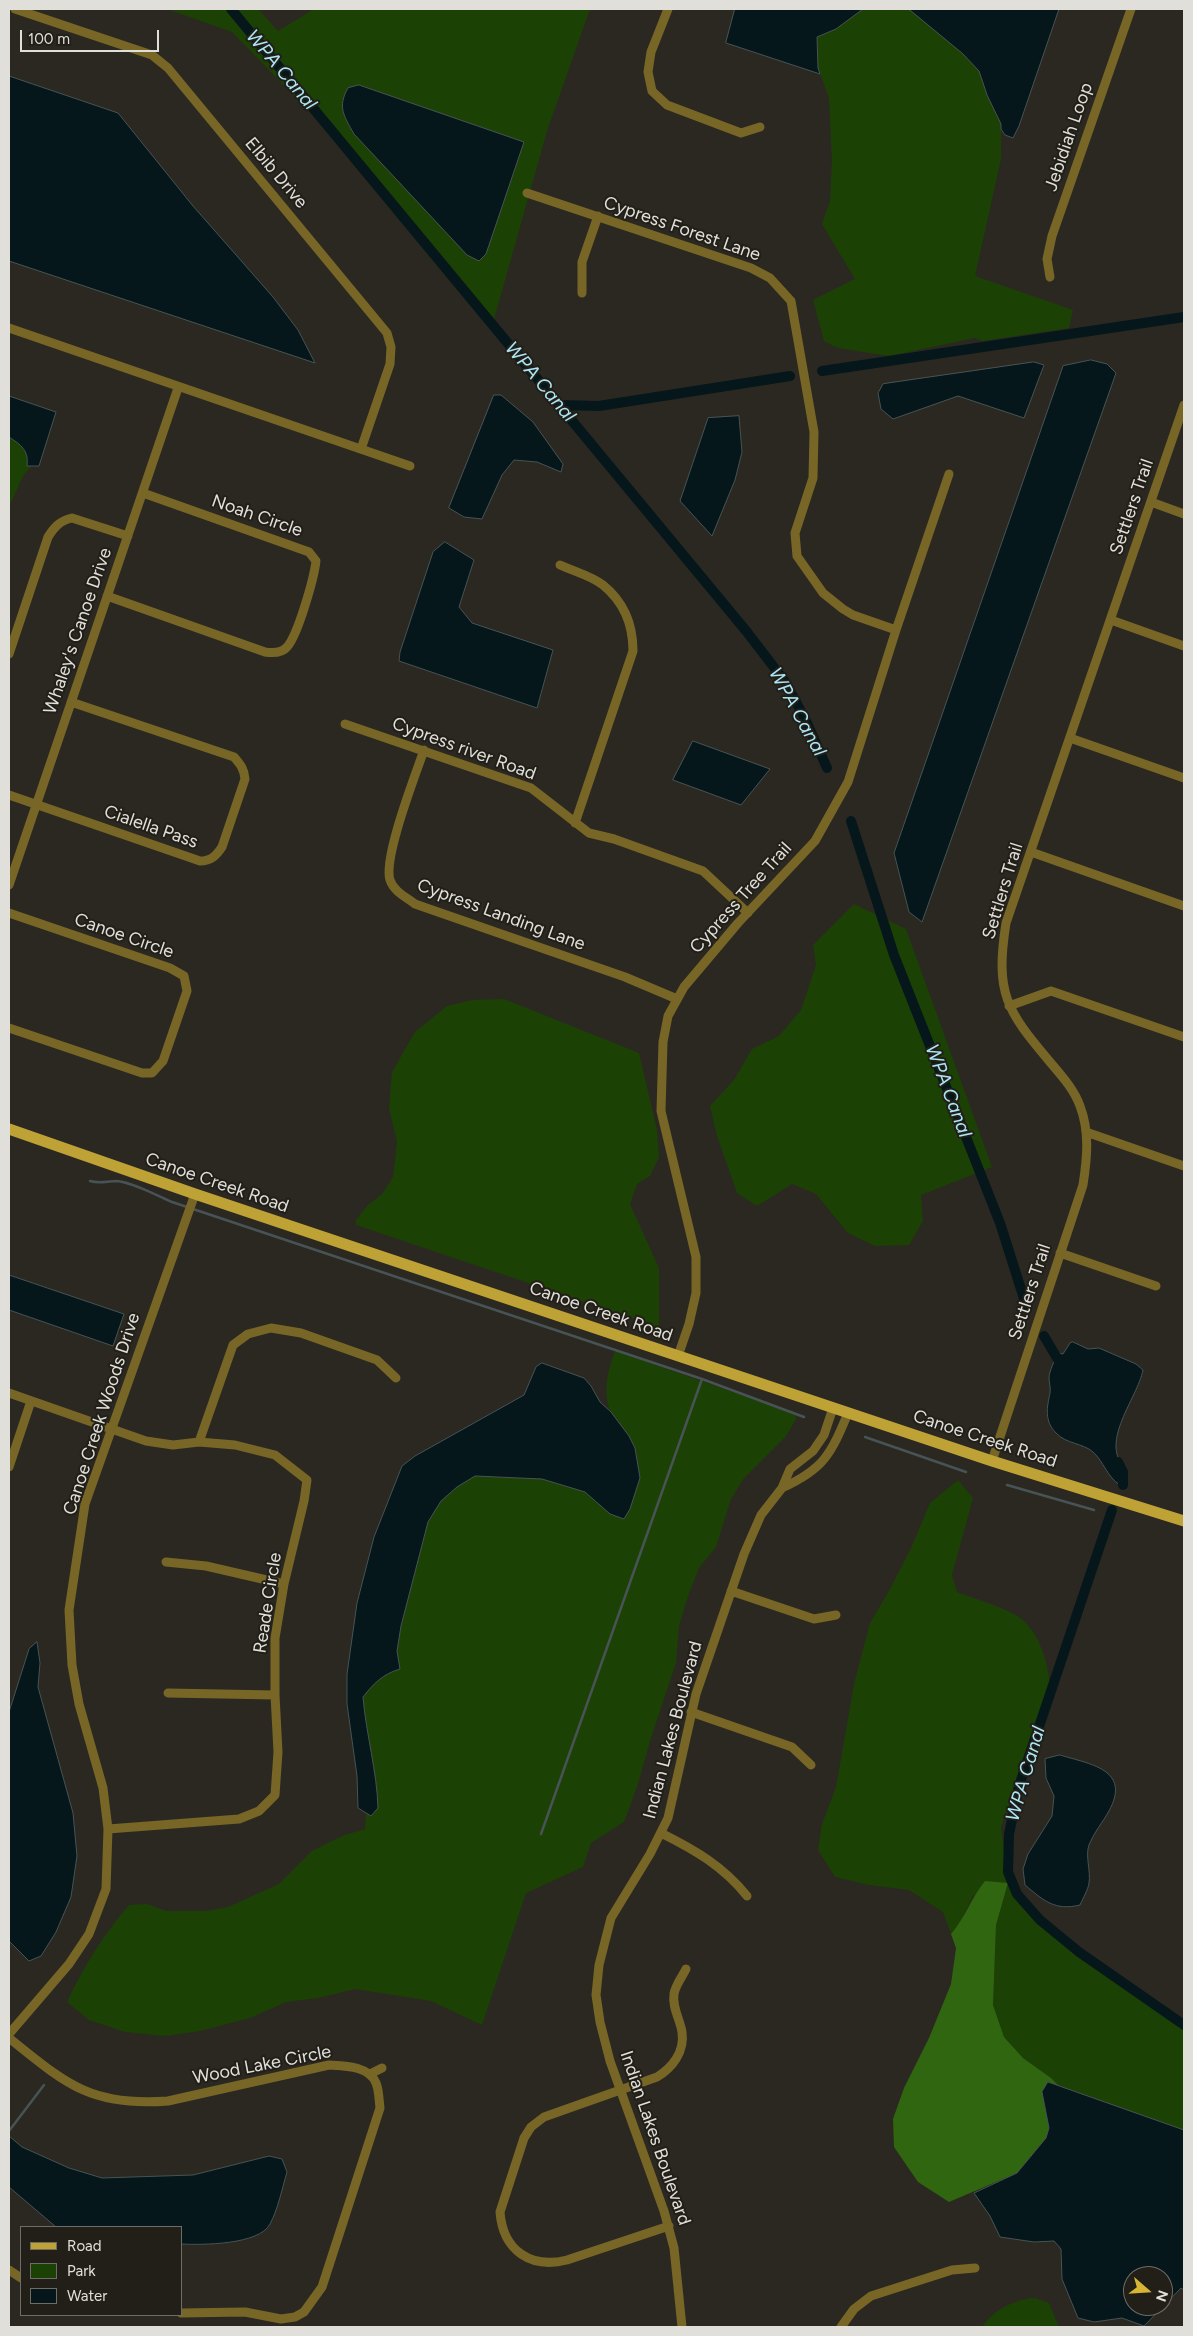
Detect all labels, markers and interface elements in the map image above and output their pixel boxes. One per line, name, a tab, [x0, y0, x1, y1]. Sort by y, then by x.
scale bar	[22, 20, 161, 52]
water label: WPA Canal	[241, 25, 321, 115]
text: 100 m	[28, 30, 70, 48]
street label: Jebidiah Loop	[1040, 80, 1098, 194]
street label: Elbib Drive	[240, 133, 312, 213]
street label: Cypress Forest Lane	[601, 192, 763, 266]
water label: WPA Canal	[500, 337, 580, 427]
street label: Settlers Trail	[1106, 456, 1158, 558]
street label: Noah Circle	[209, 490, 305, 542]
street label: Whaley's Canoe Drive	[39, 545, 117, 717]
water label: WPA Canal	[763, 664, 831, 760]
street label: Cypress river Road	[389, 713, 539, 785]
street label: Cialella Pass	[101, 801, 201, 853]
street label: Cypress Tree Trail	[685, 838, 797, 958]
street label: Settlers Trail	[978, 840, 1028, 942]
street label: Cypress Landing Lane	[414, 875, 588, 955]
street label: Canoe Circle	[71, 909, 177, 963]
water label: WPA Canal	[920, 1041, 976, 1141]
street label: Canoe Creek Road	[142, 1148, 292, 1218]
street label: Settlers Trail	[1004, 1241, 1056, 1343]
street label: Canoe Creek Road	[526, 1277, 676, 1347]
street label: Canoe Creek Woods Drive	[59, 1310, 145, 1518]
street label: Canoe Creek Road	[910, 1406, 1060, 1472]
street label: Reade Circle	[249, 1551, 287, 1655]
street label: Indian Lakes Boulevard	[639, 1639, 707, 1821]
water label: WPA Canal	[1002, 1724, 1050, 1824]
street label: Wood Lake Circle	[191, 2041, 333, 2089]
street label: Indian Lakes Boulevard	[615, 2048, 695, 2228]
legend	[20, 2226, 182, 2316]
text: Road	[67, 2237, 102, 2255]
text: Park	[67, 2262, 96, 2280]
north arrow	[1123, 2266, 1173, 2316]
text: Water	[67, 2287, 107, 2305]
text: N	[1152, 2288, 1172, 2304]

